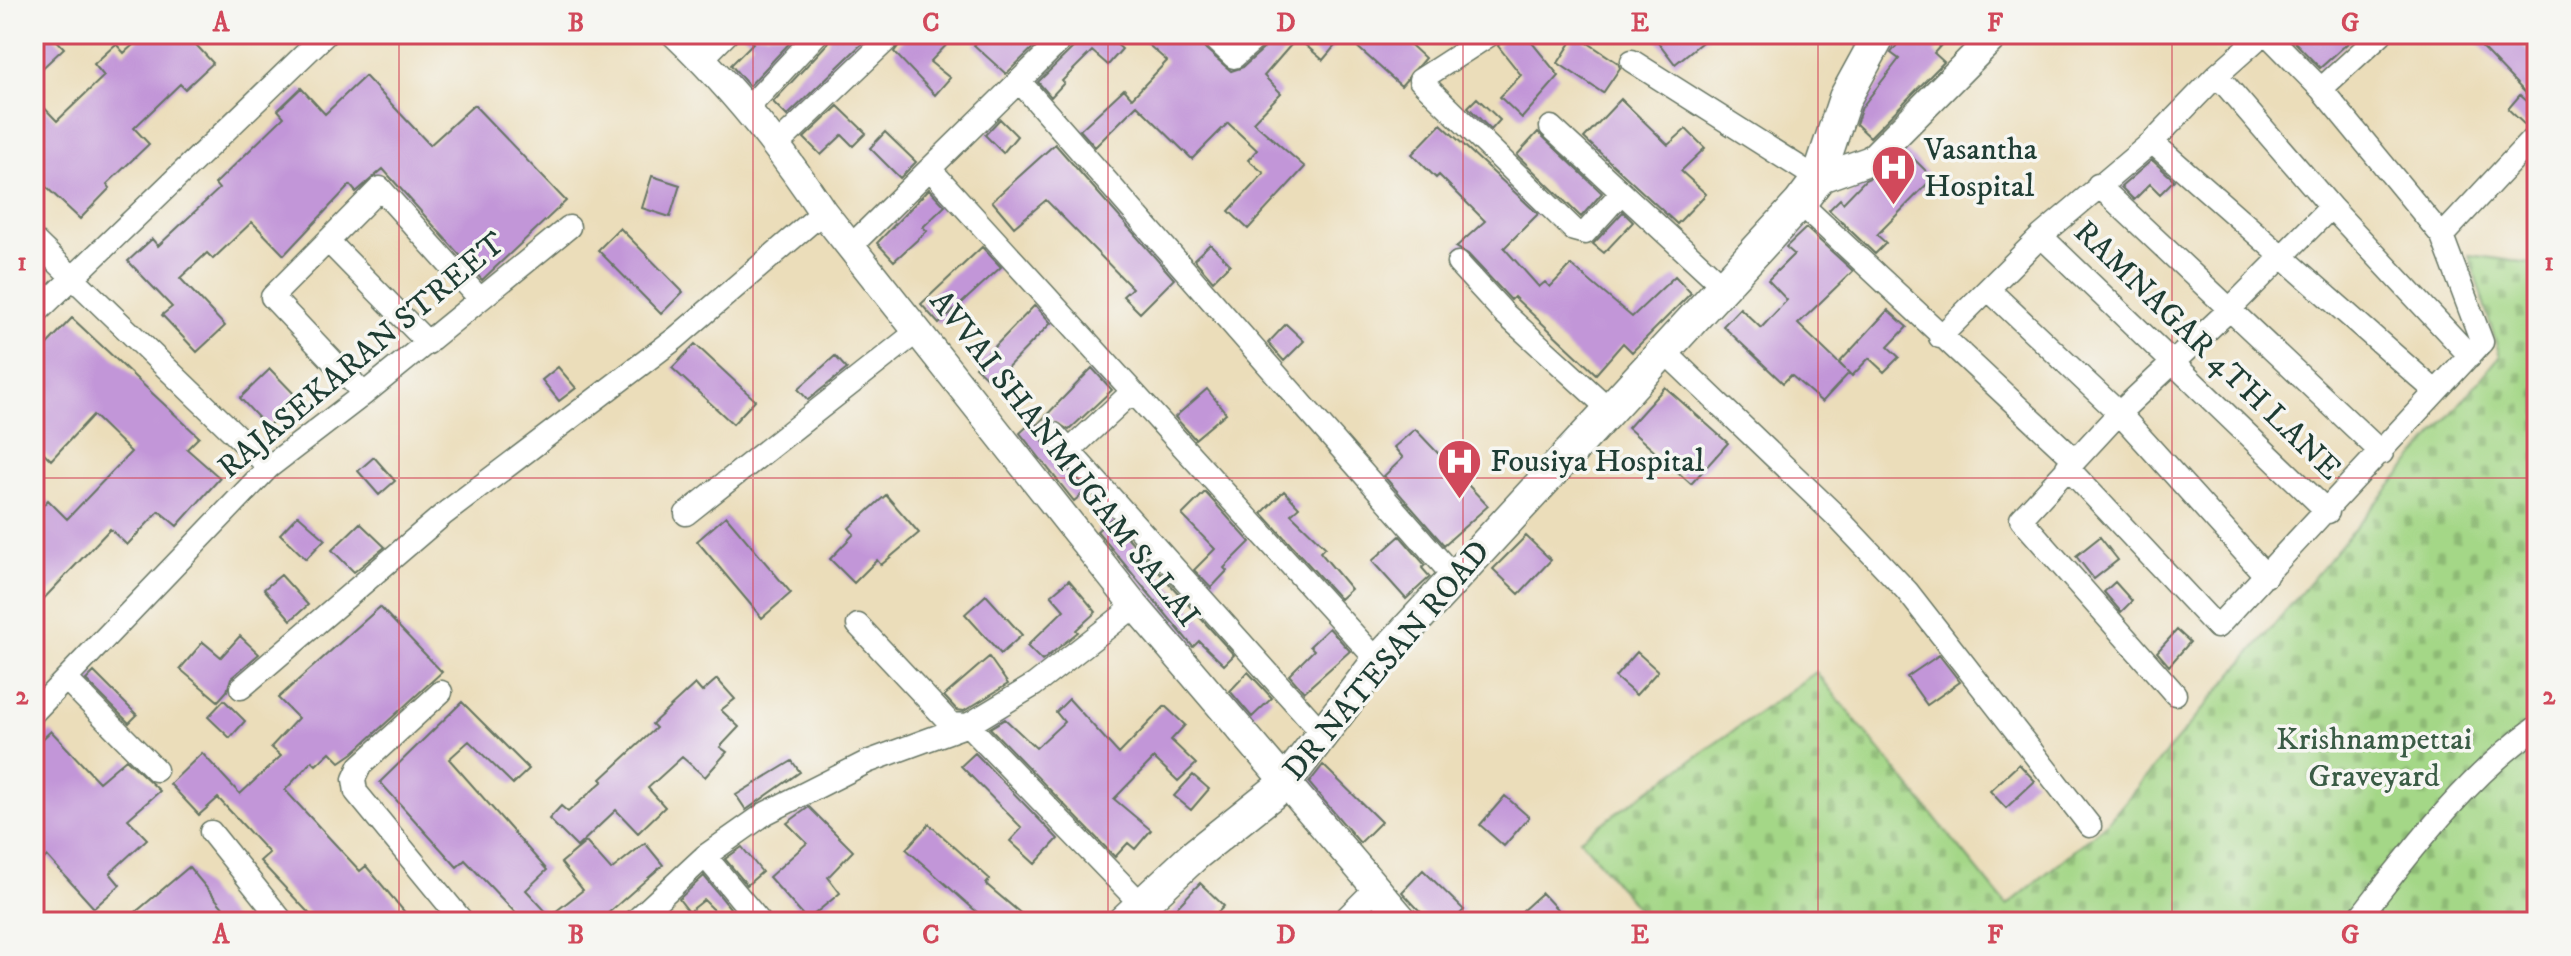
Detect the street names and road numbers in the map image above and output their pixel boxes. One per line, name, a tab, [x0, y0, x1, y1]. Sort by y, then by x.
street label: RAMNAGAR 4TH LANE	[2065, 213, 2349, 489]
street label: RAJASEKARAN STREET	[210, 224, 514, 488]
street label: AVVAI SHANMUGAM SALAI	[920, 283, 1208, 635]
street label: DR NATESAN ROAD	[1275, 533, 1499, 789]

